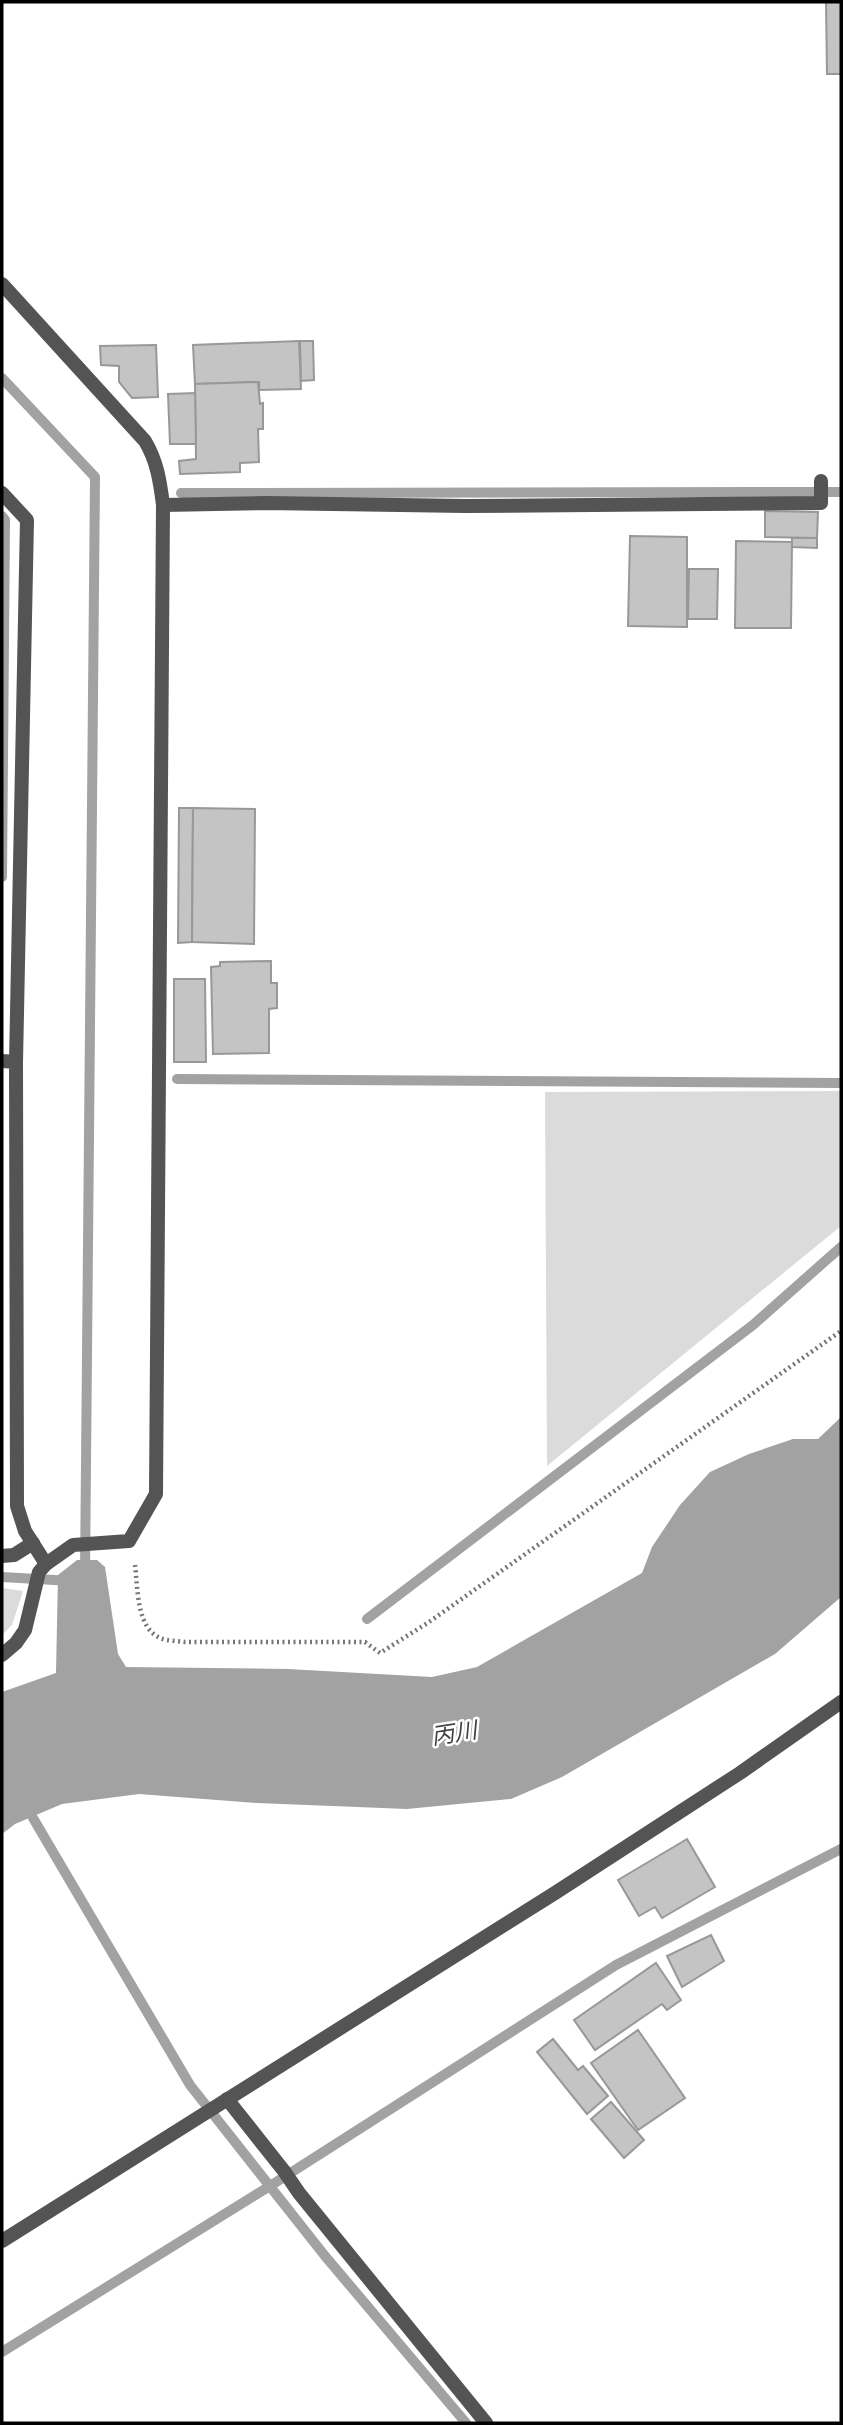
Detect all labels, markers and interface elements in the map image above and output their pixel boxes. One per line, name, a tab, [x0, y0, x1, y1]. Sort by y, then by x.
water label: 丙川	[429, 1714, 482, 1749]

